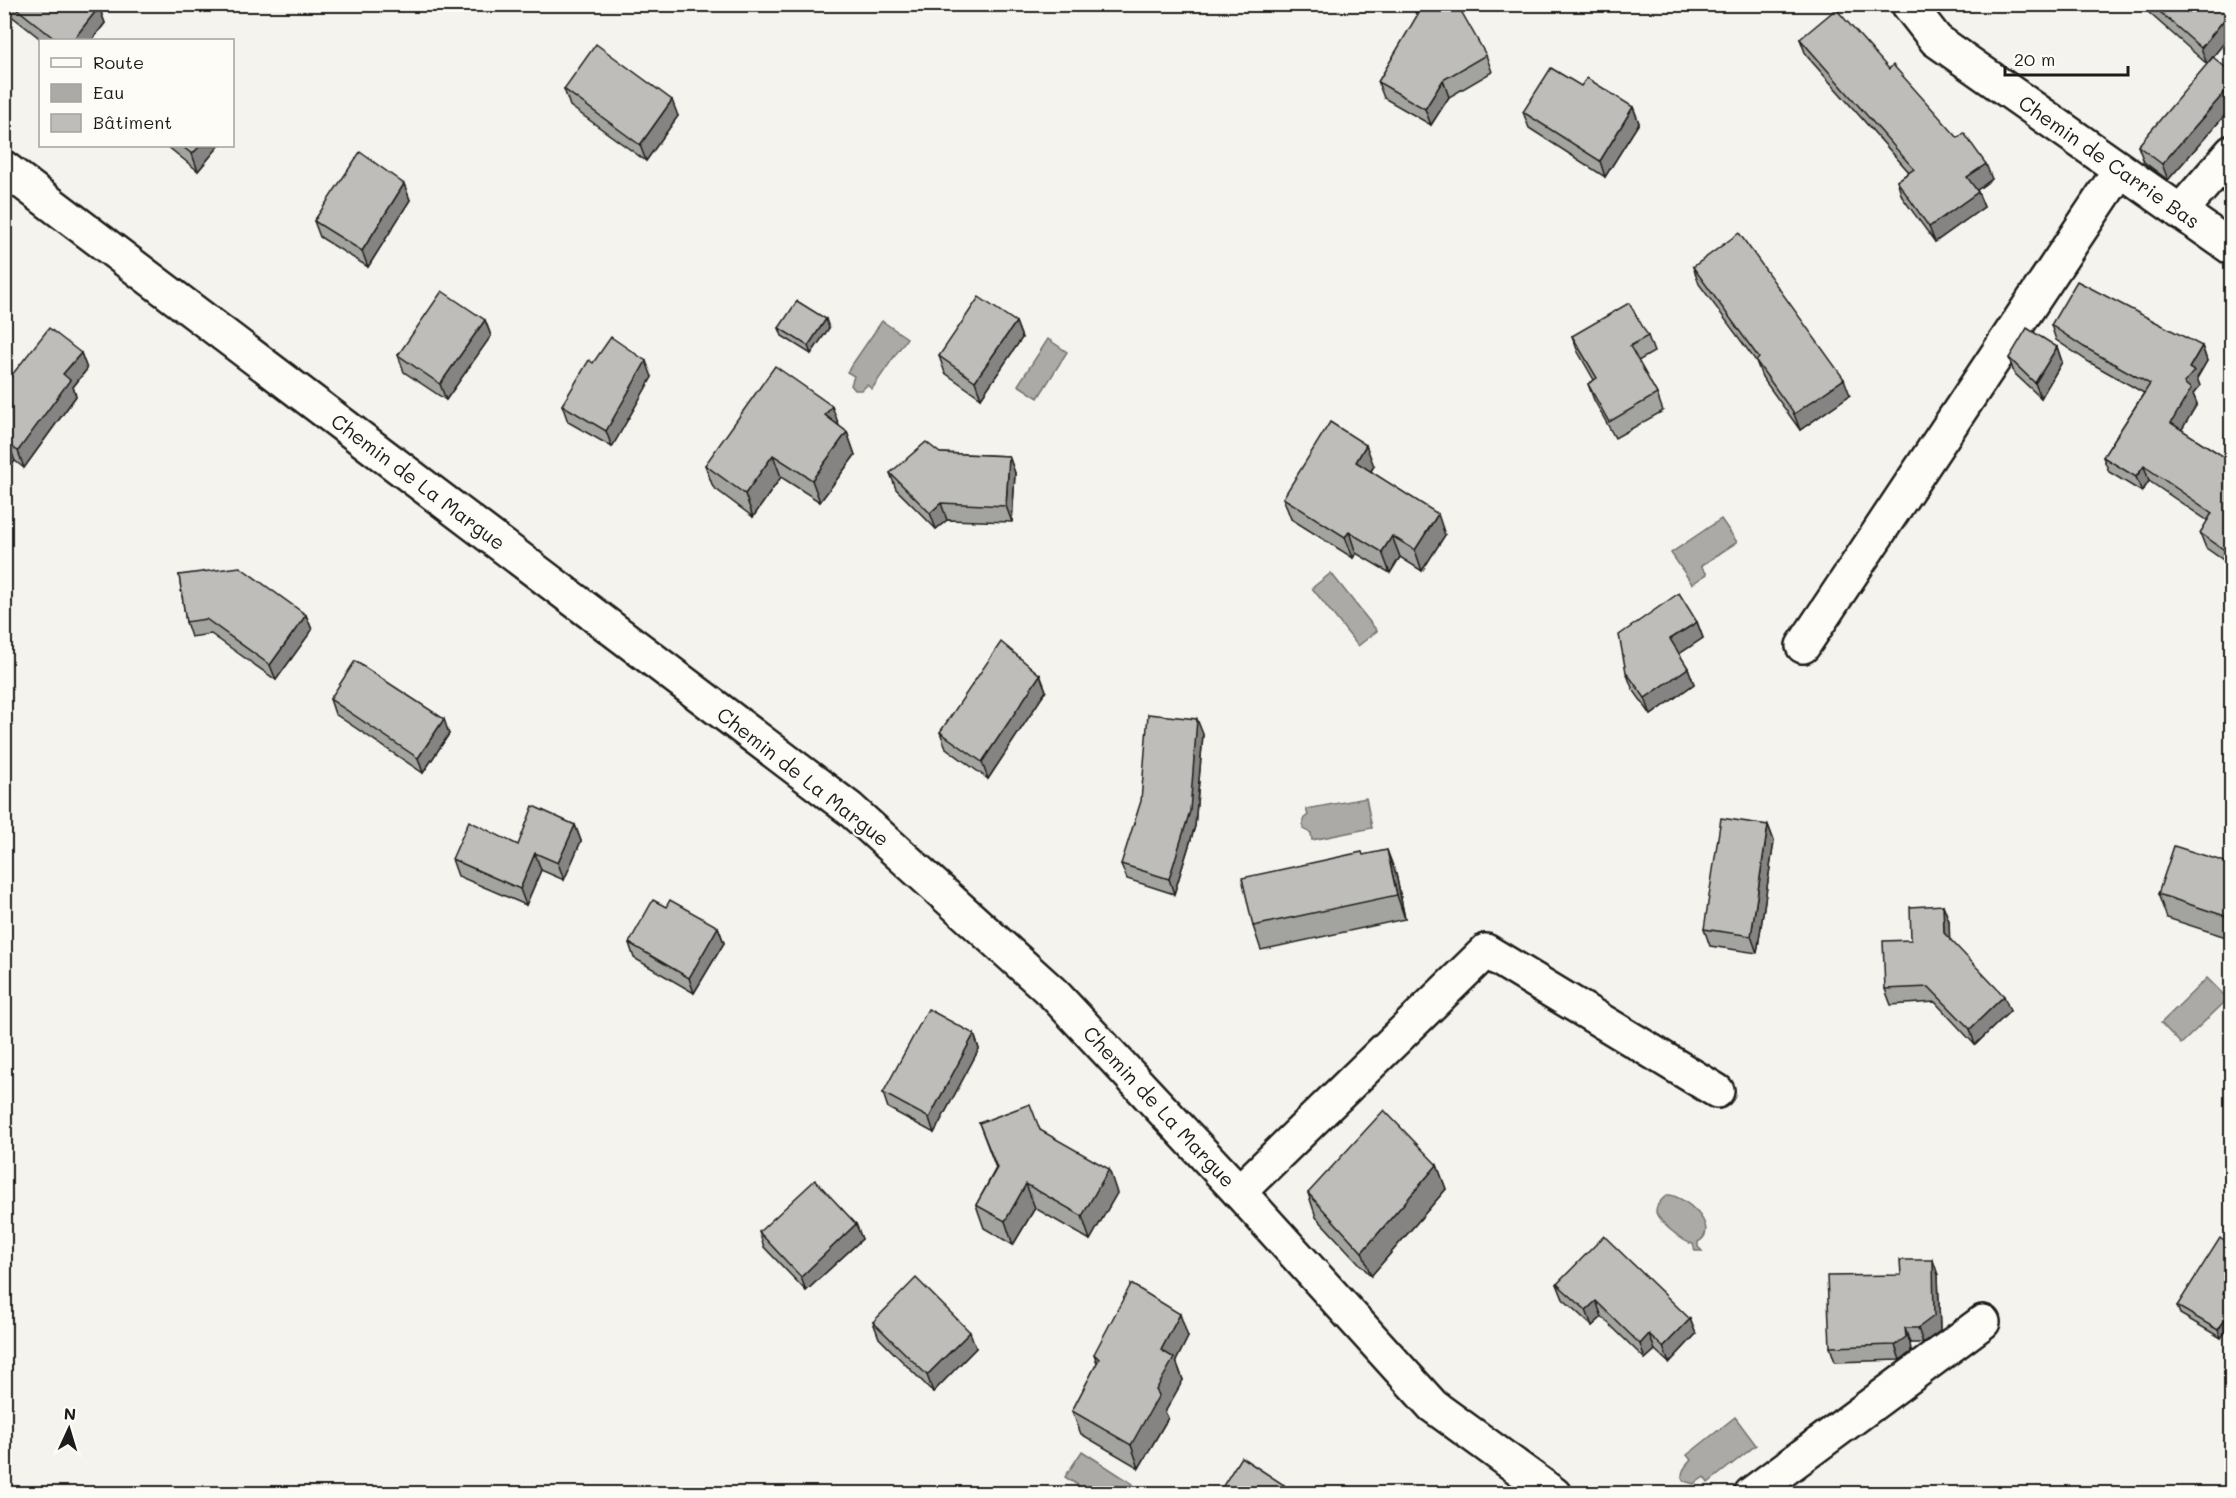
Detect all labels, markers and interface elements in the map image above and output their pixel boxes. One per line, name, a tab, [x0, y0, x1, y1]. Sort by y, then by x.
legend	[39, 39, 234, 147]
scale bar	[2005, 39, 2128, 77]
text: 20 m	[2014, 47, 2055, 71]
text: Route	[93, 50, 144, 74]
text: Eau	[93, 80, 124, 104]
street label: Chemin de Carrie Bas	[2014, 89, 2205, 234]
text: Bâtiment	[93, 110, 172, 134]
street label: Chemin de La Margue	[326, 407, 511, 555]
street label: Chemin de La Margue	[712, 701, 895, 852]
street label: Chemin de La Margue	[1078, 1020, 1241, 1193]
north arrow	[39, 1399, 99, 1459]
text: N	[63, 1403, 77, 1424]

